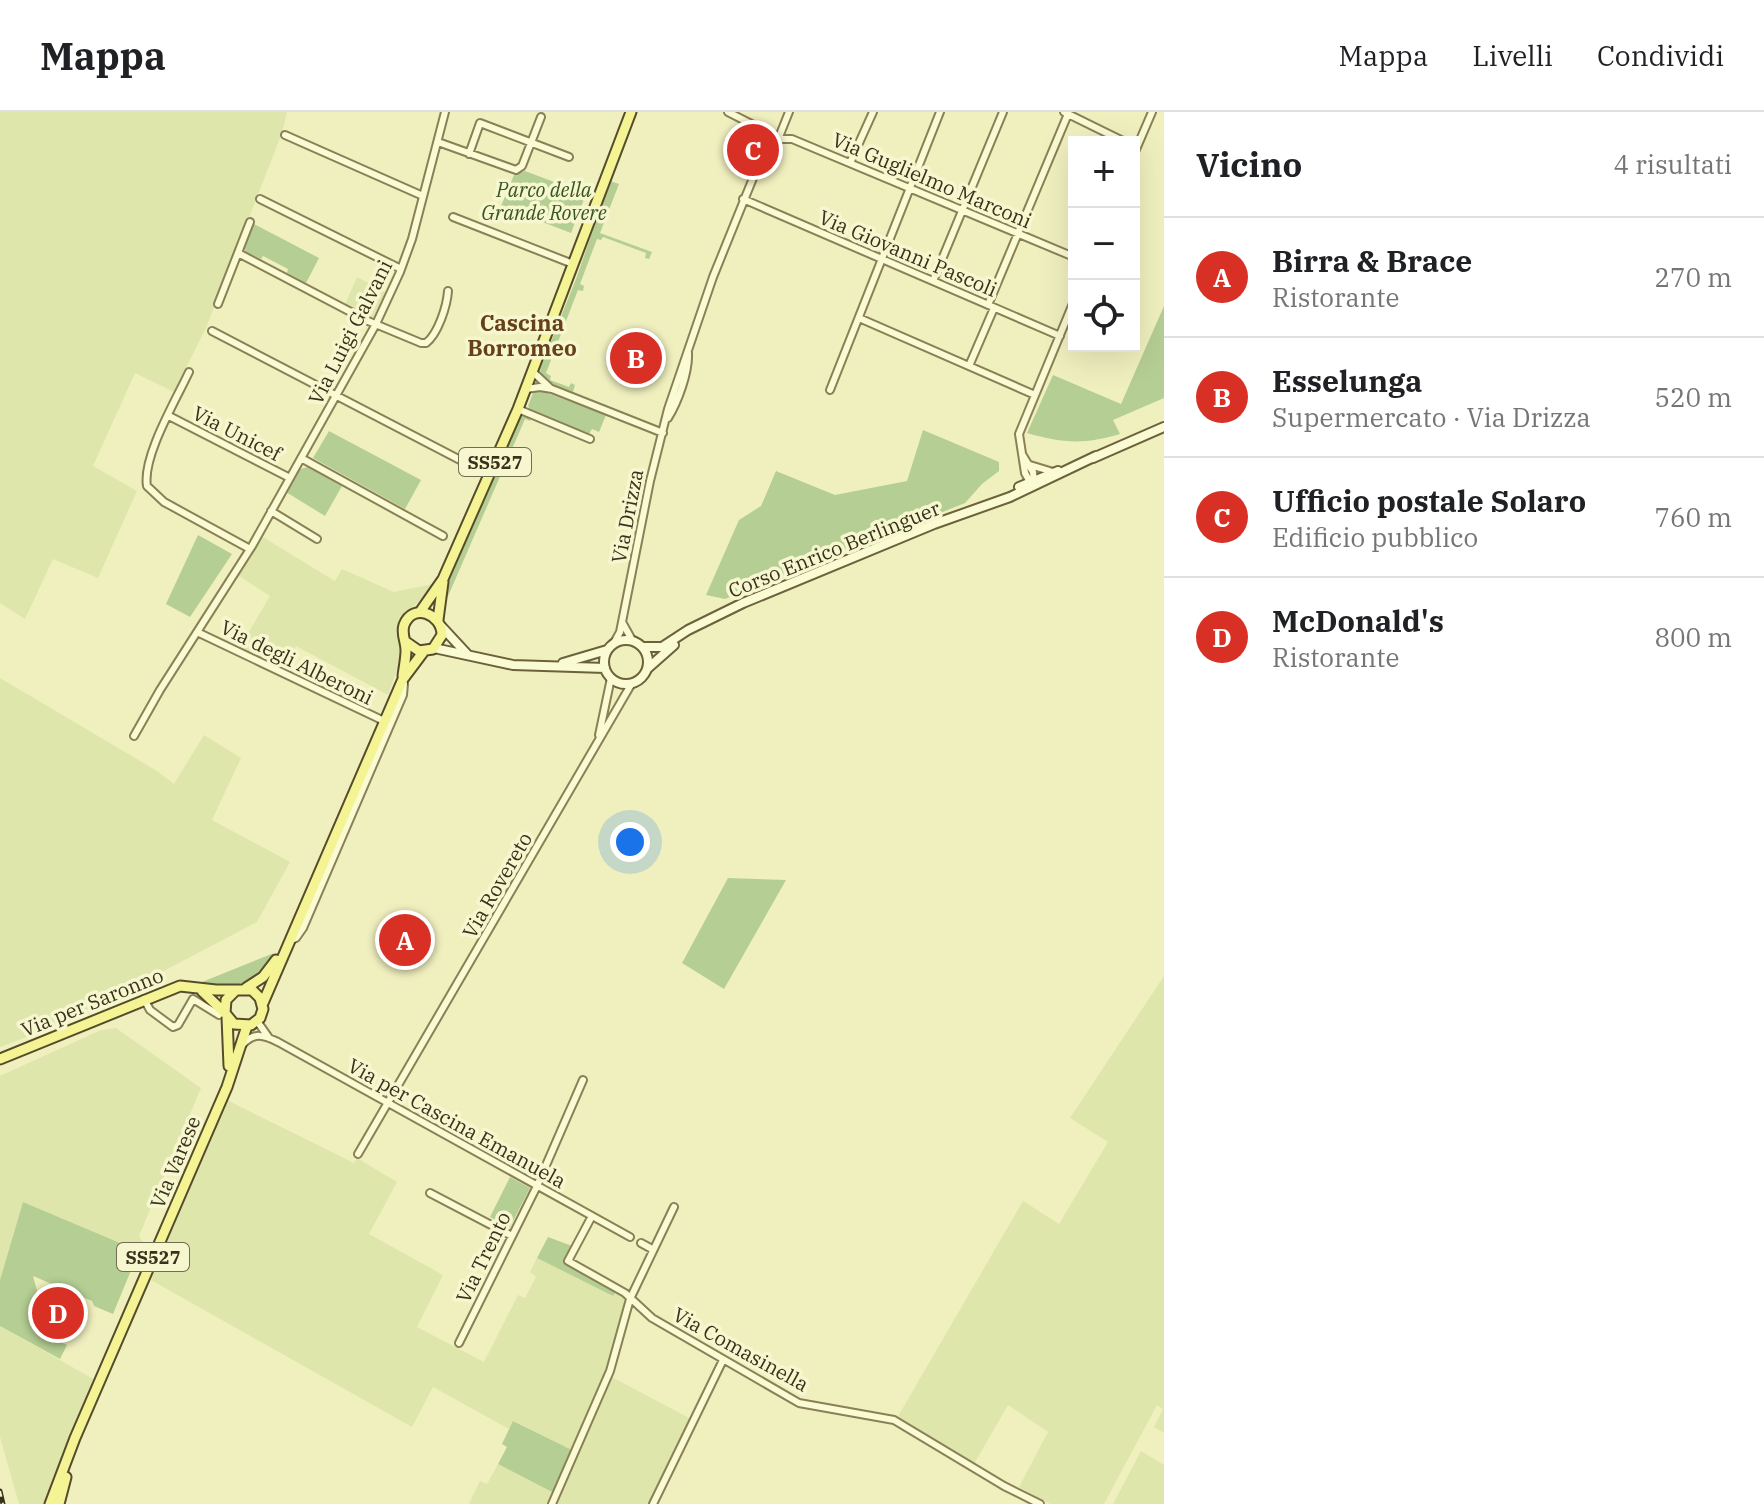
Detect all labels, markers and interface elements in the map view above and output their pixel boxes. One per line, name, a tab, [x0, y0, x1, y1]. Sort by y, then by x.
text: Mappa	[40, 31, 166, 80]
text: Mappa	[1339, 37, 1428, 74]
text: Livelli	[1472, 37, 1553, 74]
text: Condividi	[1597, 37, 1724, 74]
pin: C	[727, 120, 779, 180]
street label: Via Guglielmo Marconi	[828, 126, 1036, 234]
map controls	[1068, 136, 1140, 352]
button: +	[1068, 136, 1140, 208]
text: Vicino	[1196, 142, 1302, 186]
text: 4 risultati	[1614, 147, 1732, 181]
park label: Parco della Grande Rovere	[481, 176, 607, 226]
street label: Via Giovanni Pascoli	[815, 203, 1001, 303]
button: −	[1068, 208, 1140, 280]
text: Birra & Brace	[1272, 241, 1472, 280]
street label: Via Luigi Galvani	[302, 255, 398, 409]
text: A	[1213, 260, 1231, 294]
text: 270 m	[1654, 260, 1732, 294]
button: locate	[1068, 280, 1140, 352]
text: Ristorante	[1272, 280, 1399, 314]
district label: Cascina Borromeo	[467, 308, 577, 362]
pin: B	[610, 328, 662, 388]
text: Esselunga	[1272, 361, 1422, 400]
text: B	[1213, 380, 1231, 414]
text: 520 m	[1654, 380, 1732, 414]
street label: Via Unicef	[188, 399, 287, 467]
text: Supermercato · Via Drizza	[1272, 400, 1591, 434]
road number: SS527	[459, 448, 531, 476]
street label: Via Drizza	[605, 467, 649, 565]
text: Ufficio postale Solaro	[1272, 481, 1586, 520]
street label: Corso Enrico Berlinguer	[724, 494, 944, 604]
text: C	[1213, 500, 1231, 534]
text: 760 m	[1654, 500, 1732, 534]
text: Edificio pubblico	[1272, 520, 1478, 554]
text: McDonald's	[1272, 601, 1444, 640]
street label: Via degli Alberoni	[216, 613, 378, 711]
text: D	[1212, 620, 1232, 654]
text: 800 m	[1654, 620, 1732, 654]
text: Ristorante	[1272, 640, 1399, 674]
your location	[610, 822, 650, 862]
street label: Via Rovereto	[456, 827, 538, 943]
pin: A	[379, 910, 431, 970]
street label: Via per Saronno	[17, 961, 167, 1043]
street label: Via per Cascina Emanuela	[343, 1052, 571, 1194]
street label: Via Varese	[143, 1112, 207, 1212]
street label: Via Trento	[449, 1207, 517, 1307]
road number: SS527	[117, 1243, 189, 1271]
pin: D	[32, 1283, 84, 1343]
street label: Via Comasinella	[668, 1301, 814, 1398]

